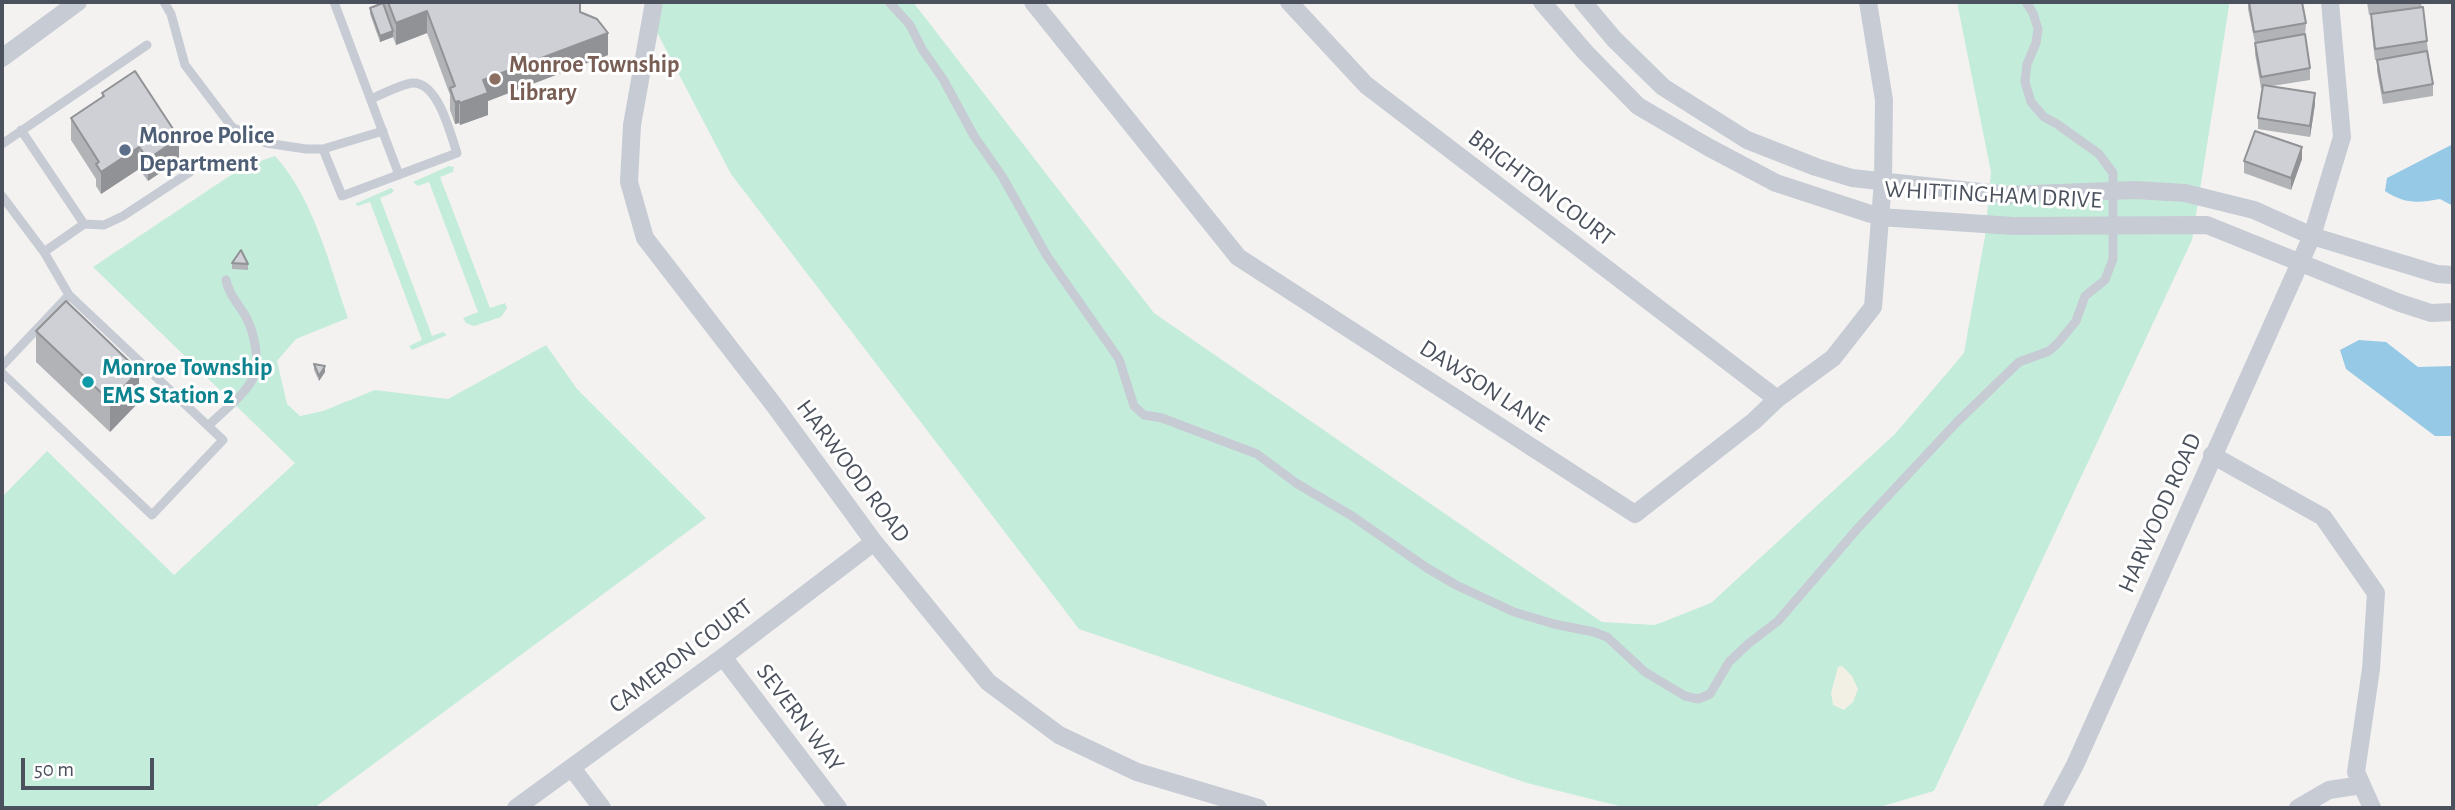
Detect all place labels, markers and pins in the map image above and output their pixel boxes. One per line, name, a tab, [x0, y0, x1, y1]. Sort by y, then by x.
place label: Monroe Township Library	[509, 51, 679, 107]
marker: Monroe Township Library	[487, 71, 503, 87]
place label: Monroe Police Department	[139, 122, 275, 178]
marker: Monroe Police Department	[117, 142, 133, 158]
place label: Monroe Township EMS Station 2	[102, 354, 272, 410]
marker: Monroe Township EMS Station 2	[80, 374, 96, 390]

